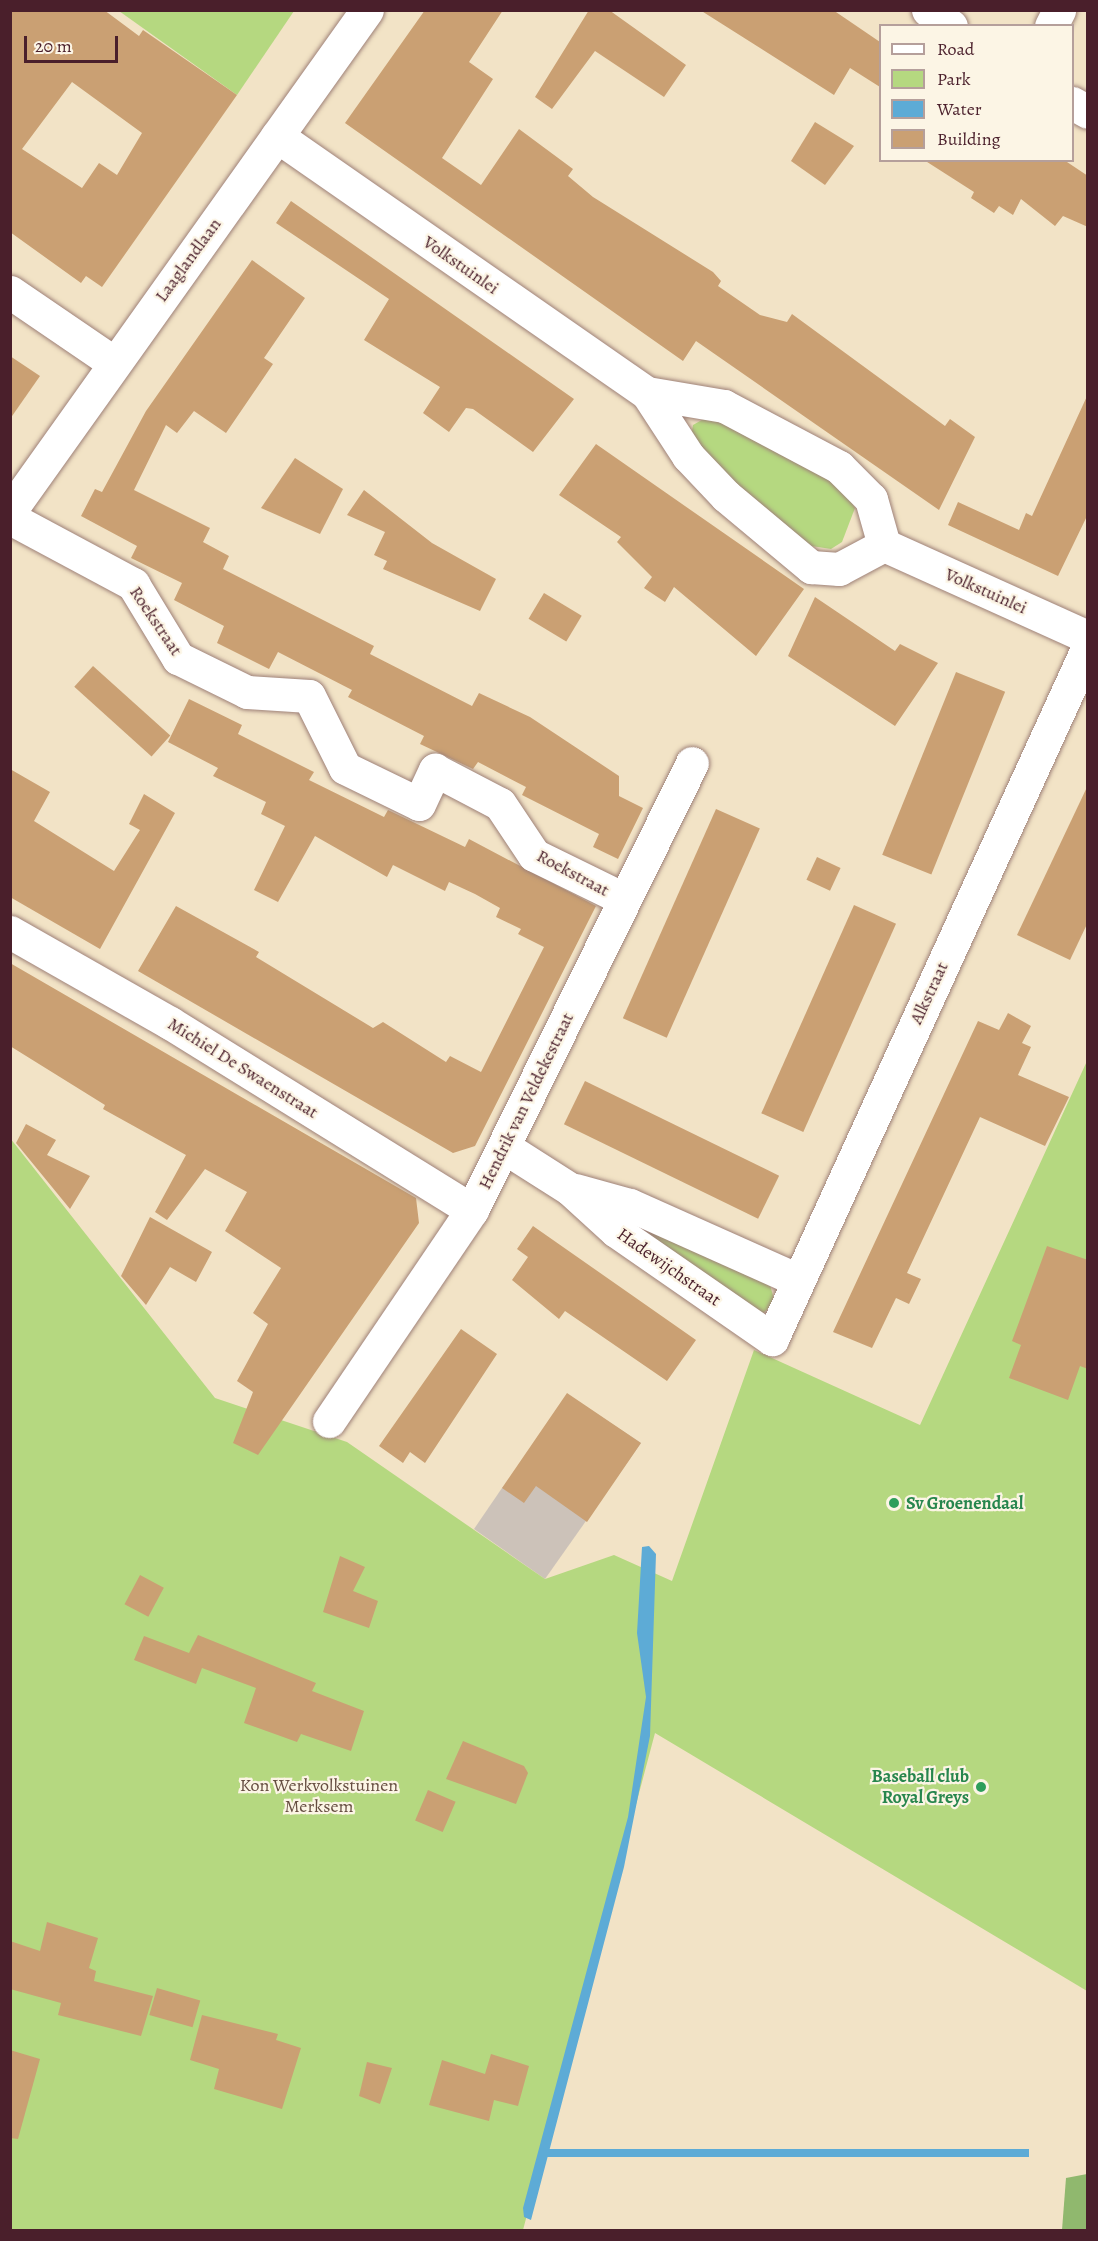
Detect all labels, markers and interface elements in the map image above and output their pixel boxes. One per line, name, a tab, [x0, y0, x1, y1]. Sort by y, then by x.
scale bar	[27, 24, 122, 62]
legend	[879, 24, 1074, 162]
text: 20 m	[35, 34, 72, 58]
text: Road	[937, 37, 974, 61]
text: Park	[937, 67, 971, 91]
text: Water	[937, 97, 982, 121]
text: Building	[937, 127, 1001, 151]
street label: Laaglandlaan	[150, 214, 226, 306]
street label: Volkstuinlei	[419, 231, 503, 299]
street label: Volkstuinlei	[942, 563, 1030, 619]
street label: Roekstraat	[125, 582, 187, 660]
street label: Roekstraat	[533, 845, 613, 901]
street label: Alkstraat	[905, 958, 953, 1028]
street label: Hendrik van Veldekestraat	[474, 1009, 578, 1193]
street label: Michiel De Swaenstraat	[164, 1013, 322, 1123]
street label: Hadewijchstraat	[613, 1223, 725, 1311]
place label: Sv Groenendaal	[906, 1492, 1023, 1514]
marker: Sv Groenendaal	[887, 1496, 901, 1510]
place label: Baseball club Royal Greys	[871, 1766, 969, 1808]
park label: Kon Werkvolkstuinen Merksem	[240, 1775, 398, 1818]
marker: Baseball club Royal Greys	[974, 1780, 988, 1794]

